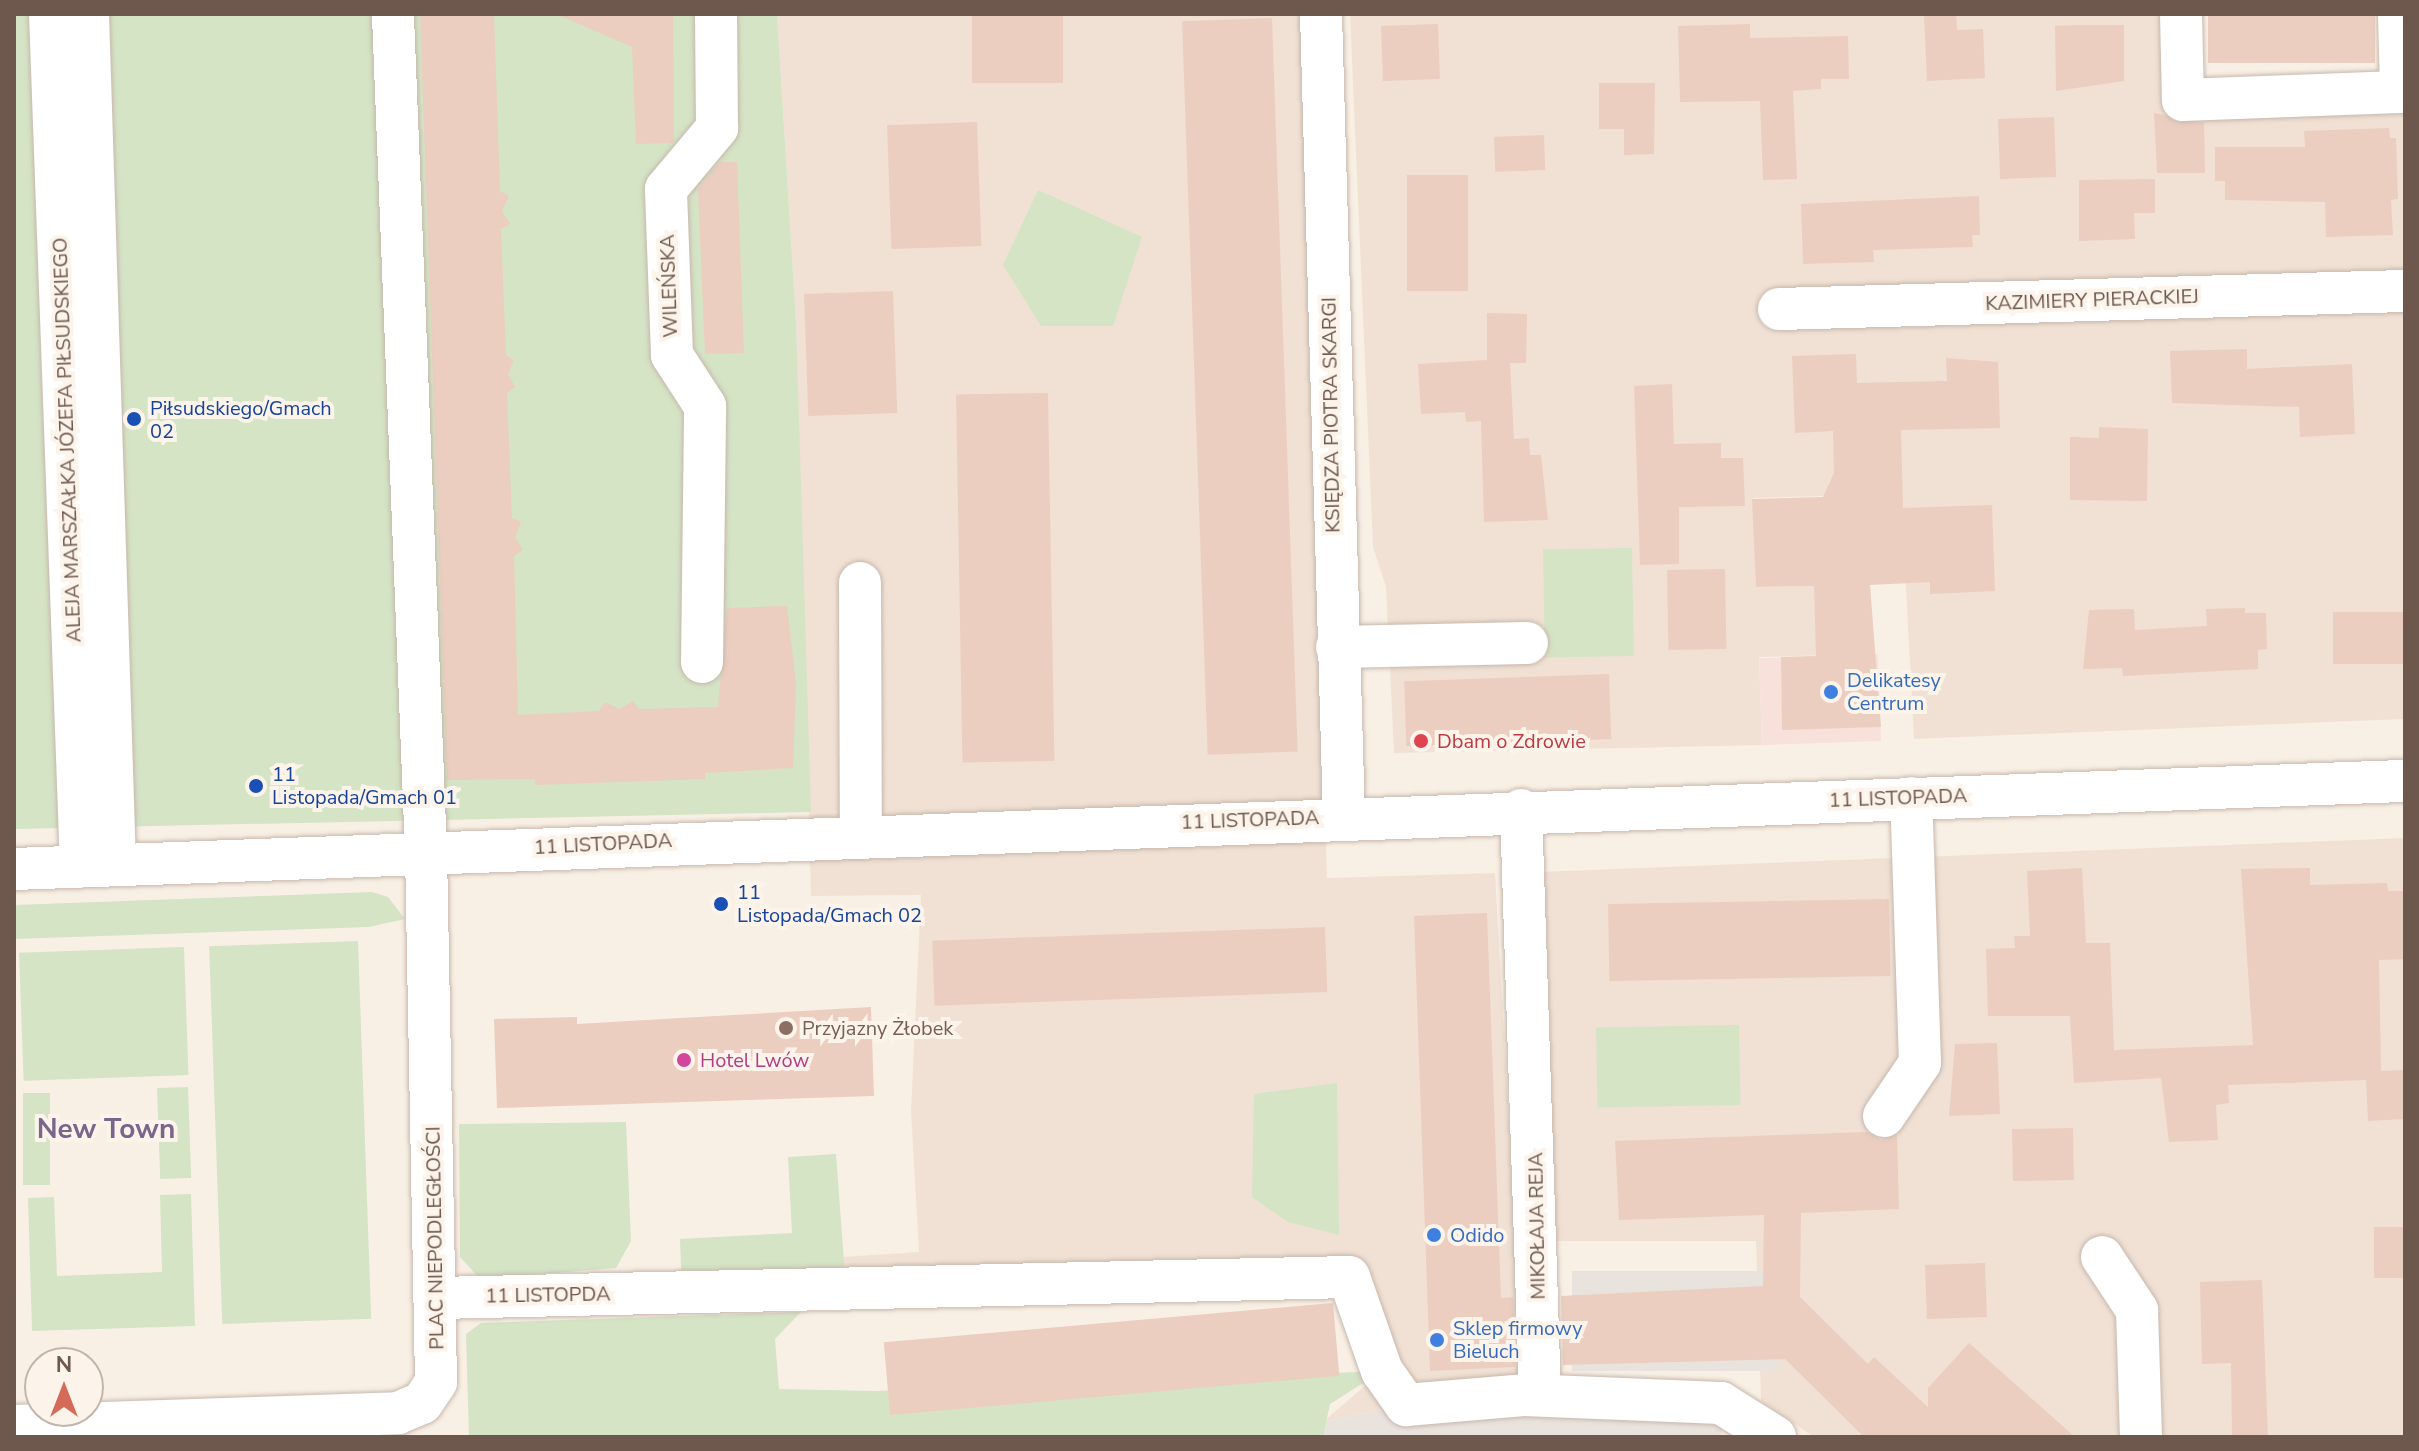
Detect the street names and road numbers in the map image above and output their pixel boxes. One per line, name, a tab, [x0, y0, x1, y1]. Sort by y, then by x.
street label: WILEŃSKA	[655, 234, 683, 338]
street label: ALEJA MARSZAŁKA JÓZEFA PIŁSUDSKIEGO	[48, 237, 86, 643]
street label: KAZIMIERY PIERACKIEJ	[1985, 284, 2199, 316]
street label: KSIĘDZA PIOTRA SKARGI	[1317, 297, 1345, 533]
street label: 11 LISTOPADA	[1828, 784, 1968, 812]
street label: 11 LISTOPADA	[1180, 806, 1320, 834]
street label: 11 LISTOPADA	[533, 828, 673, 860]
street label: PLAC NIEPODLEGŁOŚCI	[421, 1126, 449, 1350]
street label: MIKOŁAJA REJA	[1524, 1152, 1550, 1300]
street label: 11 LISTOPDA	[485, 1282, 611, 1308]

